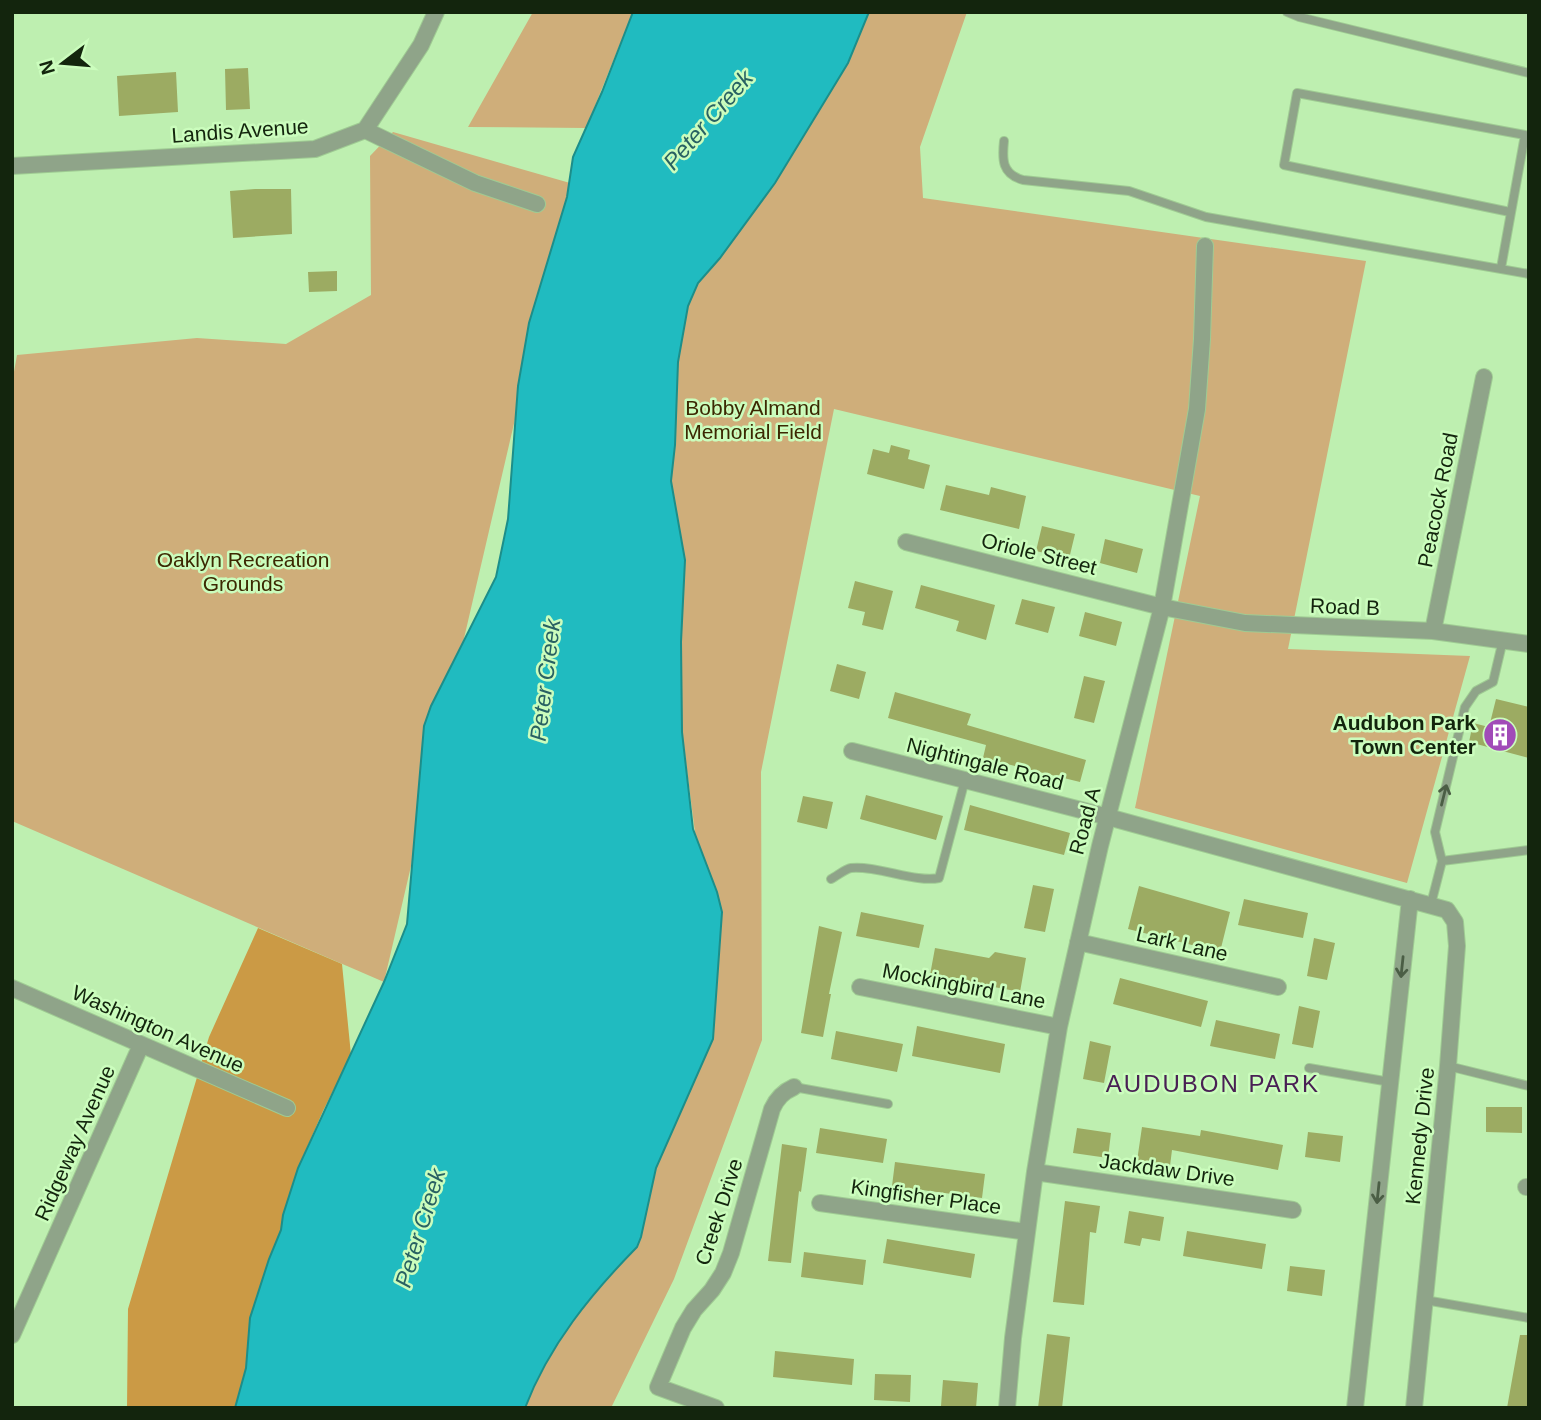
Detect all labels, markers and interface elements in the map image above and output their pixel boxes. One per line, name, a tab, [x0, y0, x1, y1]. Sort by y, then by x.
north arrow	[28, 28, 98, 98]
text: N	[35, 58, 59, 77]
water label: Peter Creek	[658, 64, 759, 175]
street label: Landis Avenue	[171, 114, 309, 147]
park label: Bobby Almand Memorial Field	[684, 396, 822, 443]
street label: Peacock Road	[1413, 431, 1462, 569]
street label: Oriole Street	[979, 528, 1099, 579]
park label: Oaklyn Recreation Grounds	[157, 548, 329, 595]
street label: Road B	[1310, 594, 1380, 619]
water label: Peter Creek	[525, 616, 566, 742]
place label: Audubon Park Town Center	[1332, 711, 1476, 758]
building icon: Audubon Park Town Center	[1481, 716, 1519, 754]
street label: Nightingale Road	[904, 733, 1066, 794]
one-way arrow	[1438, 784, 1451, 807]
street label: Road A	[1064, 785, 1105, 857]
street label: Lark Lane	[1134, 922, 1230, 965]
one-way arrow	[1396, 955, 1409, 977]
street label: Mockingbird Lane	[881, 958, 1048, 1013]
street label: Washington Avenue	[69, 980, 248, 1077]
street label: Ridgeway Avenue	[30, 1062, 119, 1224]
street label: Kennedy Drive	[1401, 1066, 1438, 1206]
district label: AUDUBON PARK	[1106, 1070, 1320, 1097]
street label: Jackdaw Drive	[1098, 1149, 1236, 1190]
street label: Creek Drive	[690, 1156, 747, 1268]
water label: Peter Creek	[390, 1164, 451, 1290]
street label: Kingfisher Place	[849, 1175, 1003, 1218]
one-way arrow	[1371, 1181, 1384, 1204]

